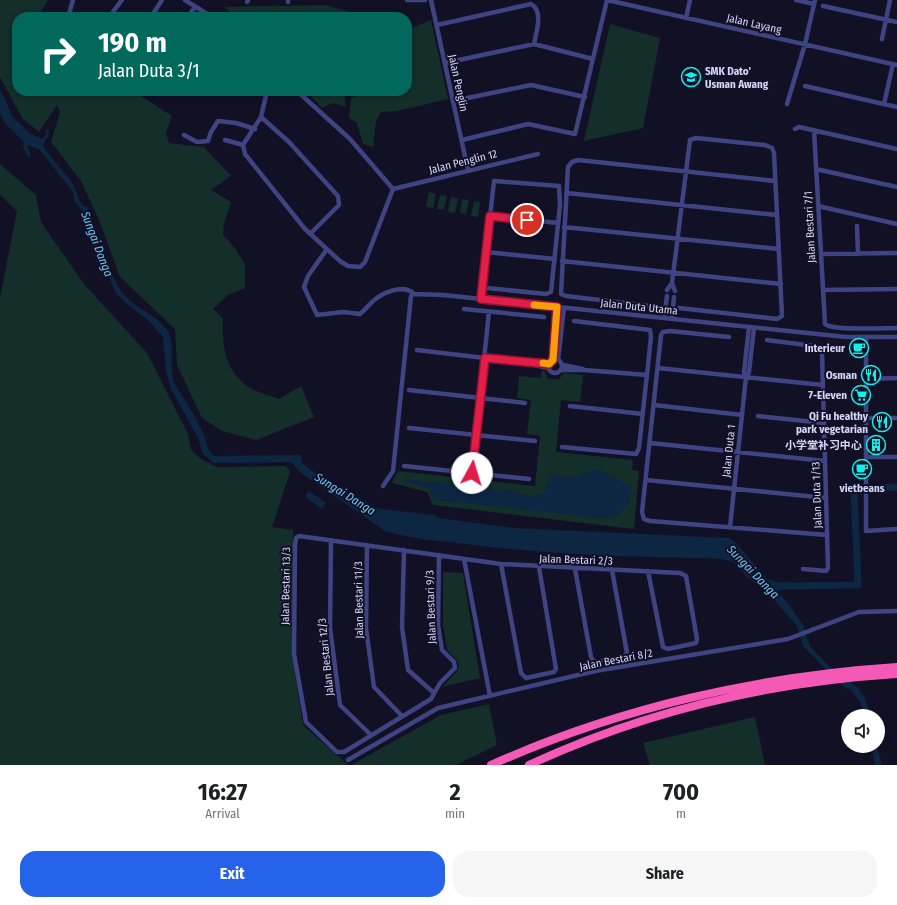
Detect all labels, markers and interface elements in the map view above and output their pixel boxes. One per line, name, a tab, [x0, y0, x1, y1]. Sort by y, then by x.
street label: Jalan Layang	[725, 11, 784, 37]
text: 190 m	[98, 26, 167, 59]
icon: right	[32, 28, 84, 80]
street label: Jalan Penglin	[446, 53, 470, 113]
text: Jalan Duta 3/1	[98, 60, 200, 82]
place label: SMK Dato' Usman Awang	[705, 65, 769, 91]
school or university icon: SMK Dato' Usman Awang	[680, 66, 702, 88]
street label: Jalan Penglin 12	[427, 147, 499, 177]
street label: Jalan Bestari 7/1	[802, 191, 818, 263]
pin	[510, 203, 544, 237]
water label: Sungai Danga	[78, 209, 116, 279]
icon: arrive	[516, 209, 538, 231]
street label: Jalan Duta Utama	[600, 296, 678, 318]
cafe icon: Interieur	[848, 337, 870, 359]
place label: Interieur	[805, 342, 846, 355]
restaurant icon: Osman	[860, 364, 882, 386]
place label: Osman	[826, 369, 857, 382]
supermarket icon: 7-Eleven	[850, 384, 872, 406]
place label: 7-Eleven	[808, 389, 847, 402]
place label: Qi Fu healthy park vegetarian	[796, 410, 869, 436]
restaurant icon: Qi Fu healthy park vegetarian	[871, 411, 893, 433]
street label: Jalan Duta 1	[720, 424, 738, 478]
building icon: 小学堂补习中心	[865, 434, 887, 456]
place label: 小学堂补习中心	[785, 439, 862, 452]
position arrow	[451, 452, 493, 494]
cafe icon: vietbeans	[851, 458, 873, 480]
street label: Jalan Duta 1/13	[809, 461, 825, 528]
water label: Sungai Danga	[311, 469, 378, 518]
place label: vietbeans	[839, 482, 885, 495]
water label: Sungai Danga	[723, 542, 782, 602]
street label: Jalan Bestari 13/3	[279, 547, 293, 625]
street label: Jalan Bestari 2/3	[539, 552, 613, 568]
street label: Jalan Bestari 11/3	[352, 561, 366, 639]
street label: Jalan Bestari 9/3	[423, 570, 439, 644]
street label: Jalan Bestari 12/3	[315, 617, 337, 697]
street label: Jalan Bestari 8/2	[578, 647, 654, 673]
map controls	[841, 709, 885, 753]
button: sound	[841, 709, 885, 753]
text: 16:27	[198, 778, 247, 806]
text: 2	[450, 778, 461, 806]
text: 700	[663, 778, 699, 806]
text: Arrival	[205, 806, 240, 821]
text: min	[445, 806, 465, 821]
text: m	[676, 806, 686, 821]
button: Exit	[20, 851, 445, 897]
button: Share	[453, 851, 877, 897]

